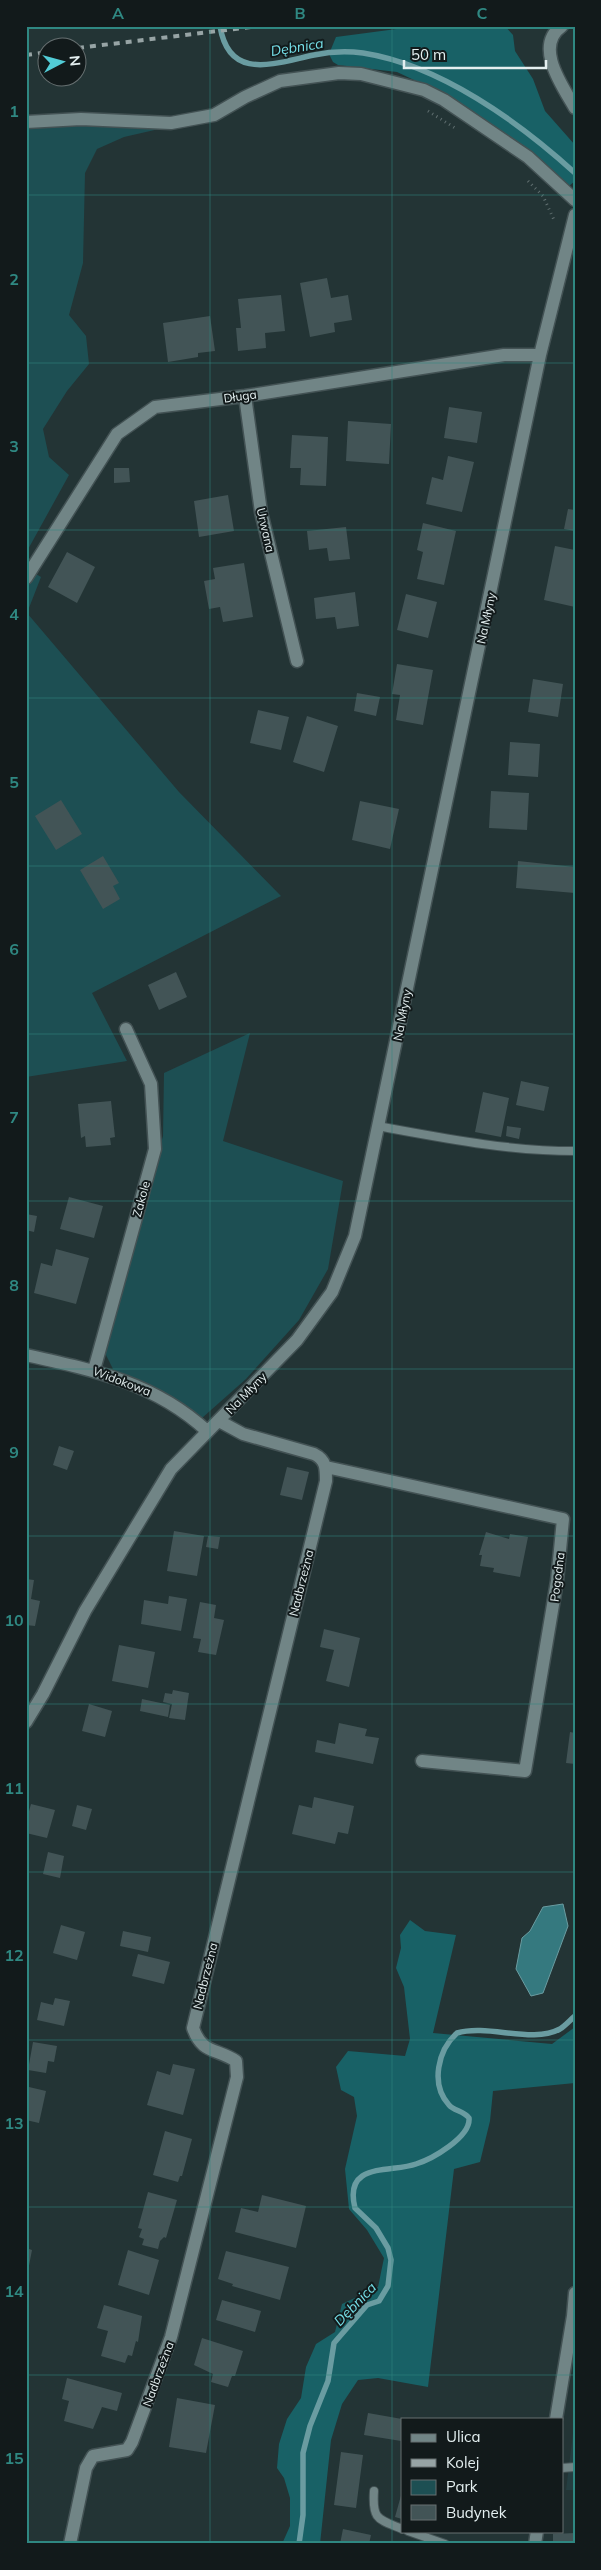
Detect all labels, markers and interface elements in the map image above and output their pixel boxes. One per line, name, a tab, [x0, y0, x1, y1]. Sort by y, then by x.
text: A	[112, 3, 124, 23]
text: B	[294, 3, 306, 23]
text: C	[477, 3, 488, 23]
water label: Dębnica	[269, 34, 325, 60]
north arrow	[38, 38, 88, 88]
scale bar	[404, 38, 546, 70]
text: 50 m	[411, 45, 446, 64]
text: N	[65, 54, 84, 67]
text: 1	[9, 101, 19, 121]
text: 2	[9, 269, 19, 289]
street label: Długa	[223, 386, 257, 406]
text: 3	[9, 436, 19, 456]
street label: Urwana	[254, 506, 278, 554]
street label: Na Młyny	[473, 590, 499, 645]
text: 4	[9, 604, 19, 624]
text: 5	[9, 772, 19, 792]
text: 6	[9, 939, 19, 959]
street label: Na Młyny	[390, 987, 414, 1042]
text: 7	[9, 1107, 19, 1127]
street label: Zakole	[129, 1179, 153, 1219]
text: 8	[9, 1275, 19, 1295]
street label: Widokowa	[91, 1363, 153, 1399]
street label: Na Młyny	[222, 1369, 270, 1417]
text: 9	[9, 1442, 19, 1462]
street label: Nadbrzeżna	[285, 1548, 317, 1618]
street label: Pogodna	[547, 1551, 567, 1603]
text: 10	[4, 1610, 24, 1630]
text: 11	[4, 1778, 24, 1798]
street label: Nadbrzeżna	[189, 1941, 221, 2011]
text: 12	[4, 1945, 24, 1965]
text: 13	[4, 2113, 24, 2133]
water label: Dębnica	[330, 2279, 380, 2329]
text: 14	[4, 2281, 24, 2301]
street label: Nadbrzeżna	[139, 2339, 177, 2409]
legend	[401, 2418, 564, 2532]
text: Ulica	[446, 2427, 480, 2446]
text: 15	[4, 2448, 24, 2468]
text: Kolej	[446, 2453, 479, 2472]
text: Park	[446, 2477, 478, 2496]
text: Budynek	[446, 2503, 507, 2522]

